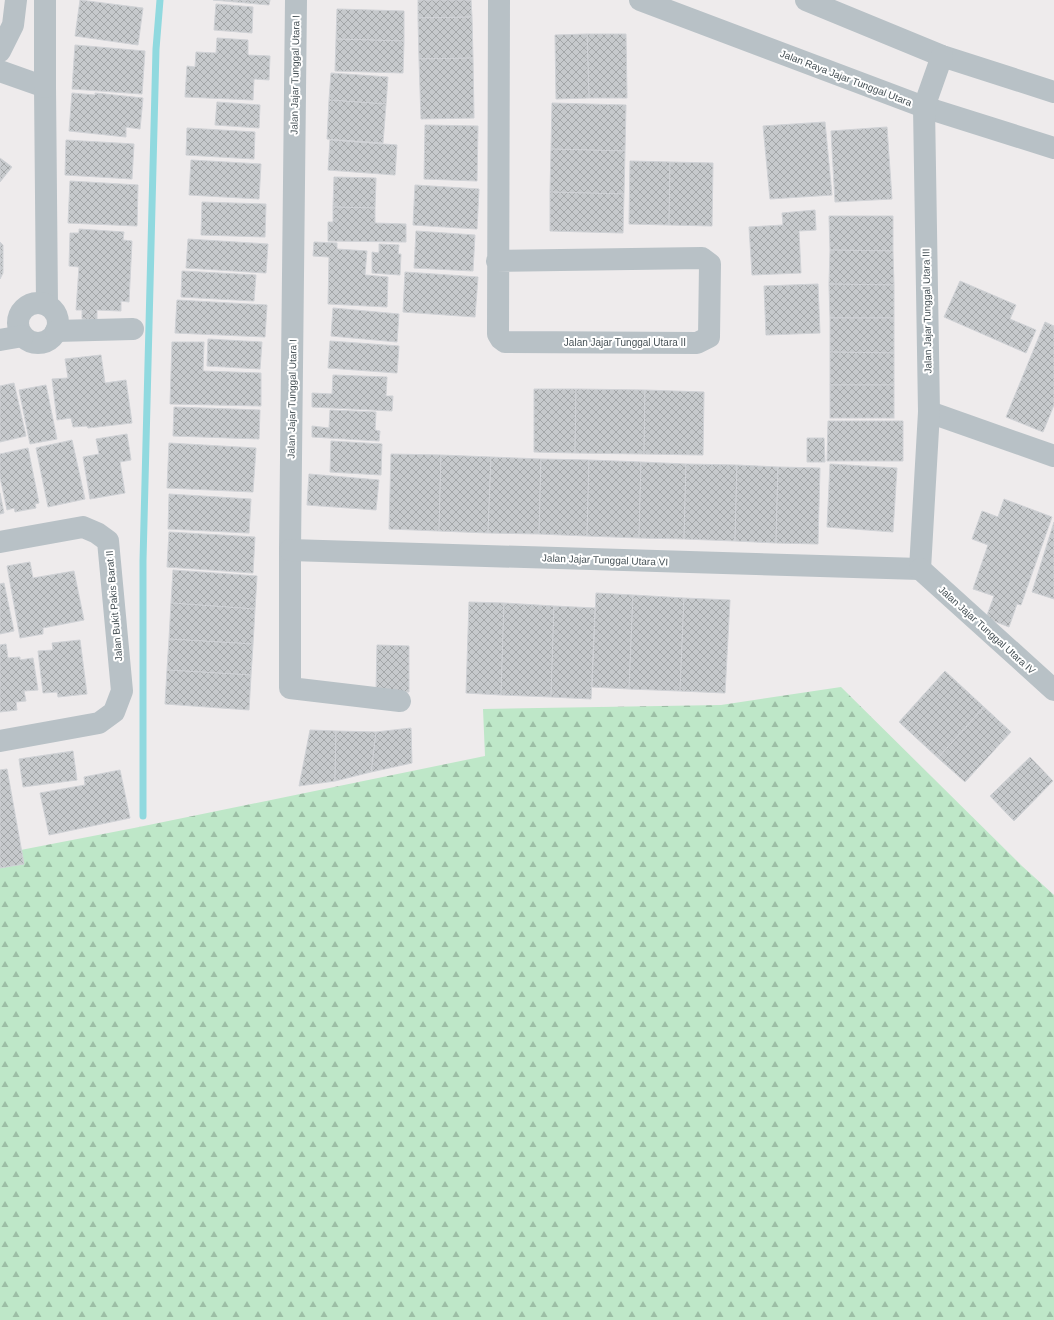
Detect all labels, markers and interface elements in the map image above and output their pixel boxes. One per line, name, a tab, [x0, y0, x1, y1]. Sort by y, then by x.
street label: Jalan Jajar Tunggal Utara I	[288, 15, 302, 135]
street label: Jalan Raya Jajar Tunggal Utara	[779, 48, 914, 108]
street label: Jalan Jajar Tunggal Utara III	[920, 248, 934, 374]
street label: Jalan Jajar Tunggal Utara II	[564, 337, 686, 348]
street label: Jalan Jajar Tunggal Utara I	[285, 339, 299, 459]
street label: Jalan Bukit Pakis Barat II	[104, 550, 124, 662]
street label: Jalan Jajar Tunggal Utara VI	[542, 552, 668, 568]
street label: Jalan Jajar Tunggal Utara IV	[936, 584, 1038, 677]

